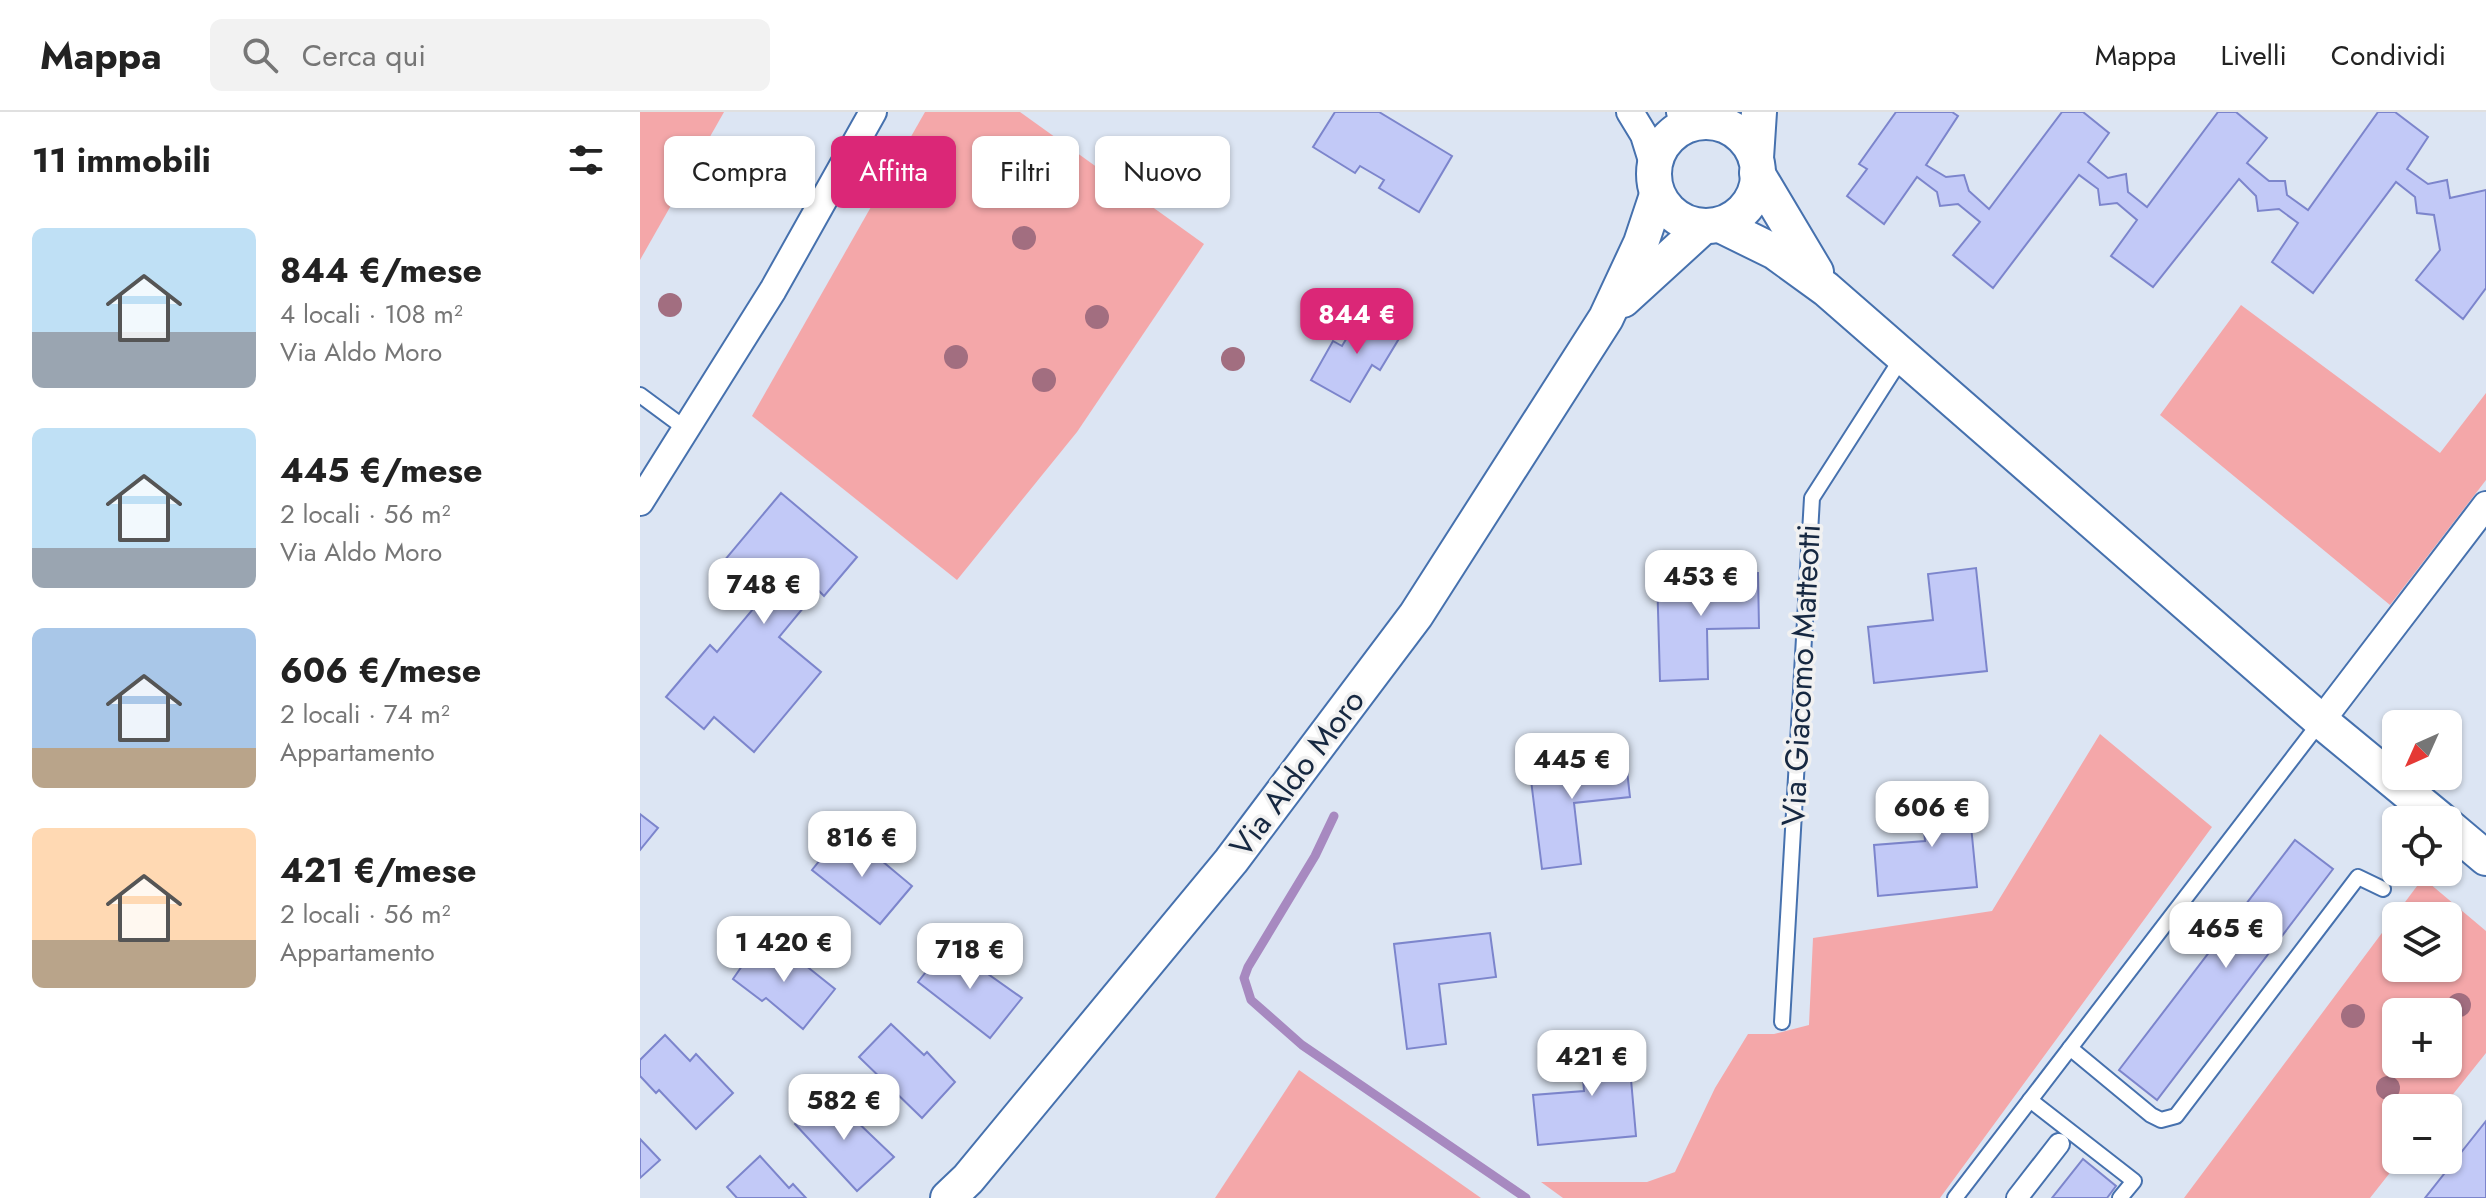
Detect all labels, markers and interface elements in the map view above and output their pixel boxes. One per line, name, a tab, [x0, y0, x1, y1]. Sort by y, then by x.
search box	[210, 19, 770, 91]
text: Mappa	[40, 28, 162, 83]
icon: search	[238, 33, 282, 77]
text: Cerca qui	[302, 34, 426, 77]
text: Mappa	[2095, 35, 2176, 76]
text: Livelli	[2220, 35, 2287, 76]
text: Condividi	[2331, 35, 2446, 76]
text: 11 immobili	[32, 136, 211, 185]
chip: Compra	[664, 136, 815, 208]
chip: Affitta	[831, 136, 956, 208]
chip: Filtri	[972, 136, 1079, 208]
chip: Nuovo	[1095, 136, 1230, 208]
icon: filters	[564, 138, 608, 182]
text: 844 €/mese	[280, 246, 482, 295]
icon: home	[96, 260, 192, 356]
pin: 844 €	[1301, 288, 1413, 356]
text: 4 locali · 108 m²	[280, 295, 463, 333]
text: 844 €	[1318, 295, 1396, 333]
text: Via Aldo Moro	[280, 333, 442, 371]
text: 445 €/mese	[280, 446, 483, 495]
icon: home	[96, 460, 192, 556]
text: 2 locali · 56 m²	[280, 495, 451, 533]
street label: Via Giacomo Matteotti	[1770, 523, 1832, 827]
text: Via Aldo Moro	[280, 533, 442, 571]
pin: 453 €	[1645, 550, 1757, 618]
text: 453 €	[1663, 557, 1739, 595]
pin: 748 €	[708, 558, 820, 626]
text: 748 €	[727, 565, 801, 603]
text: 606 €/mese	[280, 646, 481, 695]
icon: home	[96, 660, 192, 756]
street label: Via Aldo Moro	[1219, 679, 1375, 867]
text: 2 locali · 74 m²	[280, 695, 450, 733]
north arrow	[2382, 710, 2462, 790]
map controls	[2382, 710, 2462, 1174]
text: Appartamento	[280, 733, 435, 771]
pin: 445 €	[1516, 733, 1628, 801]
text: 445 €	[1533, 740, 1611, 778]
pin: 606 €	[1876, 781, 1988, 849]
text: 606 €	[1894, 788, 1970, 826]
button: locate	[2382, 806, 2462, 886]
pin: 816 €	[806, 811, 918, 879]
text: 816 €	[826, 818, 898, 856]
text: 421 €/mese	[280, 846, 476, 895]
icon: home	[96, 860, 192, 956]
text: 2 locali · 56 m²	[280, 895, 451, 933]
pin: 465 €	[2170, 902, 2282, 970]
button: layers	[2382, 902, 2462, 982]
text: 465 €	[2187, 909, 2265, 947]
pin: 1 420 €	[710, 916, 858, 984]
text: 1 420 €	[735, 923, 833, 961]
pin: 718 €	[914, 923, 1026, 991]
text: 718 €	[935, 930, 1005, 968]
text: Appartamento	[280, 933, 435, 971]
button: +	[2382, 998, 2462, 1078]
pin: 421 €	[1536, 1030, 1648, 1098]
text: 421 €	[1555, 1037, 1629, 1075]
pin: 582 €	[788, 1074, 900, 1142]
text: 582 €	[807, 1081, 881, 1119]
button: −	[2382, 1094, 2462, 1174]

